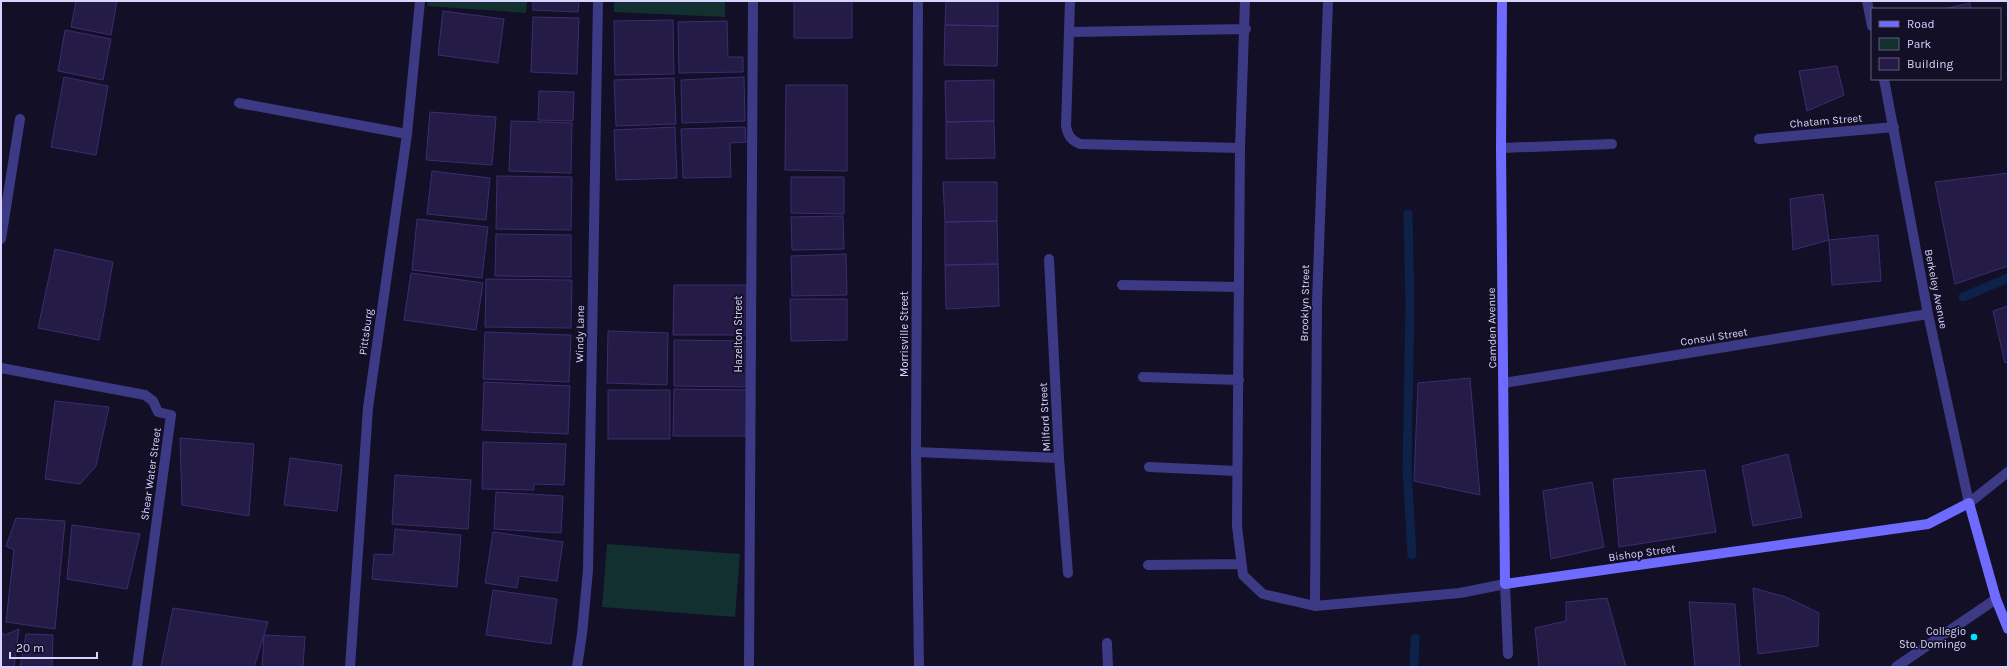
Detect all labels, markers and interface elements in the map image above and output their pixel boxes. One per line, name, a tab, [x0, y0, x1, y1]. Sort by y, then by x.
legend	[1871, 8, 2001, 80]
text: Road	[1907, 17, 1935, 31]
text: Park	[1907, 37, 1932, 51]
text: Building	[1907, 57, 1954, 71]
street label: Chatam Street	[1789, 111, 1863, 131]
street label: Berkeley Avenue	[1922, 248, 1950, 330]
street label: Brooklyn Street	[1298, 265, 1312, 341]
street label: Camden Avenue	[1485, 287, 1499, 368]
street label: Morrisville Street	[898, 291, 911, 377]
street label: Hazelton Street	[732, 296, 745, 372]
street label: Windy Lane	[573, 305, 587, 363]
street label: Pittsburg	[356, 307, 376, 356]
street label: Consul Street	[1680, 325, 1748, 349]
street label: Milford Street	[1037, 382, 1053, 452]
street label: Shear Water Street	[138, 427, 164, 521]
street label: Bishop Street	[1608, 542, 1676, 564]
place label: Collegio Sto. Domingo	[1899, 625, 1966, 651]
marker: Collegio Sto. Domingo	[1969, 632, 1979, 642]
scale bar	[10, 634, 97, 660]
text: 20 m	[16, 641, 44, 655]

